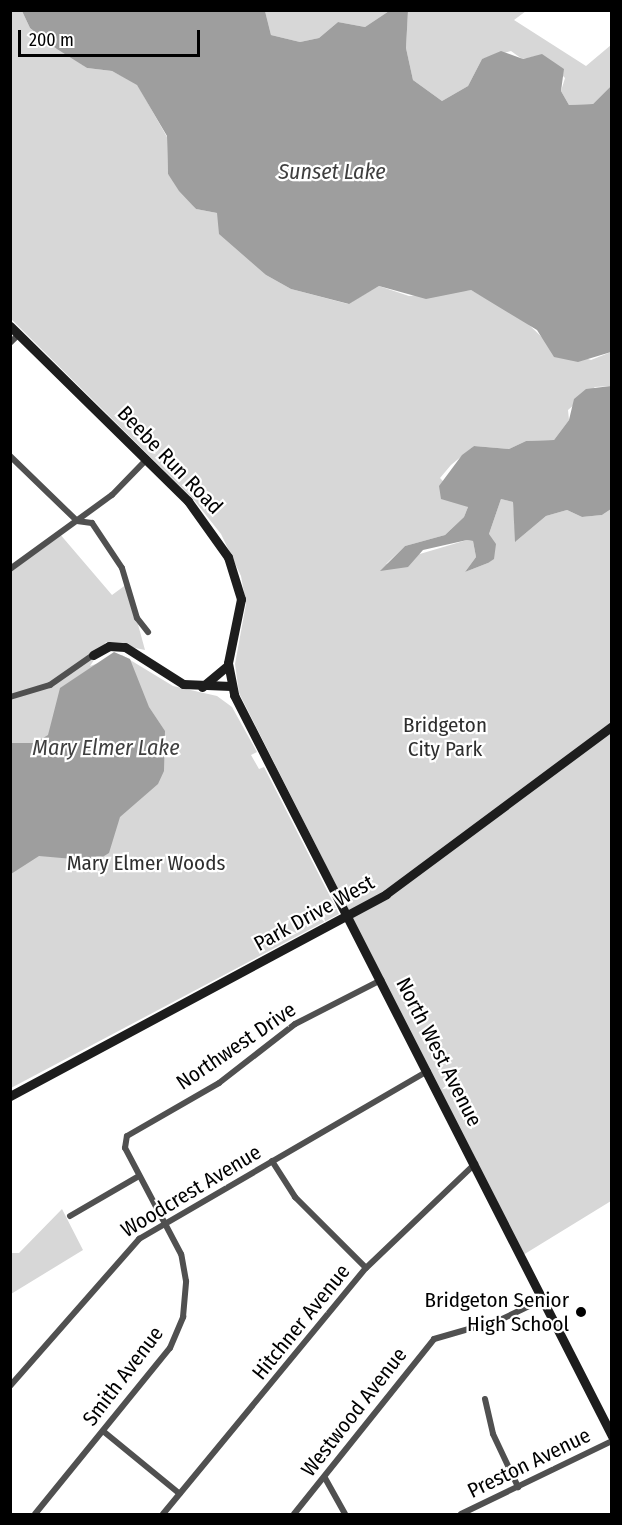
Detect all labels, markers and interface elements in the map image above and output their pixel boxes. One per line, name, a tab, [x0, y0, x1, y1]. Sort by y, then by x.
scale bar	[21, 18, 202, 56]
text: 200 m	[29, 29, 74, 51]
water label: Sunset Lake	[278, 159, 386, 185]
street label: Beebe Run Road	[112, 401, 228, 519]
park label: Bridgeton City Park	[403, 712, 487, 762]
water label: Mary Elmer Lake	[32, 735, 180, 761]
park label: Mary Elmer Woods	[67, 850, 225, 876]
street label: Park Drive West	[250, 870, 378, 956]
street label: North West Avenue	[391, 973, 487, 1131]
street label: Northwest Drive	[172, 997, 300, 1095]
street label: Woodcrest Avenue	[116, 1139, 266, 1243]
street label: Hitchner Avenue	[247, 1259, 355, 1385]
place label: Bridgeton Senior High School	[425, 1287, 569, 1337]
marker: Bridgeton Senior High School	[574, 1305, 588, 1319]
street label: Smith Avenue	[77, 1321, 169, 1431]
street label: Westwood Avenue	[296, 1342, 412, 1482]
street label: Preston Avenue	[464, 1422, 594, 1504]

